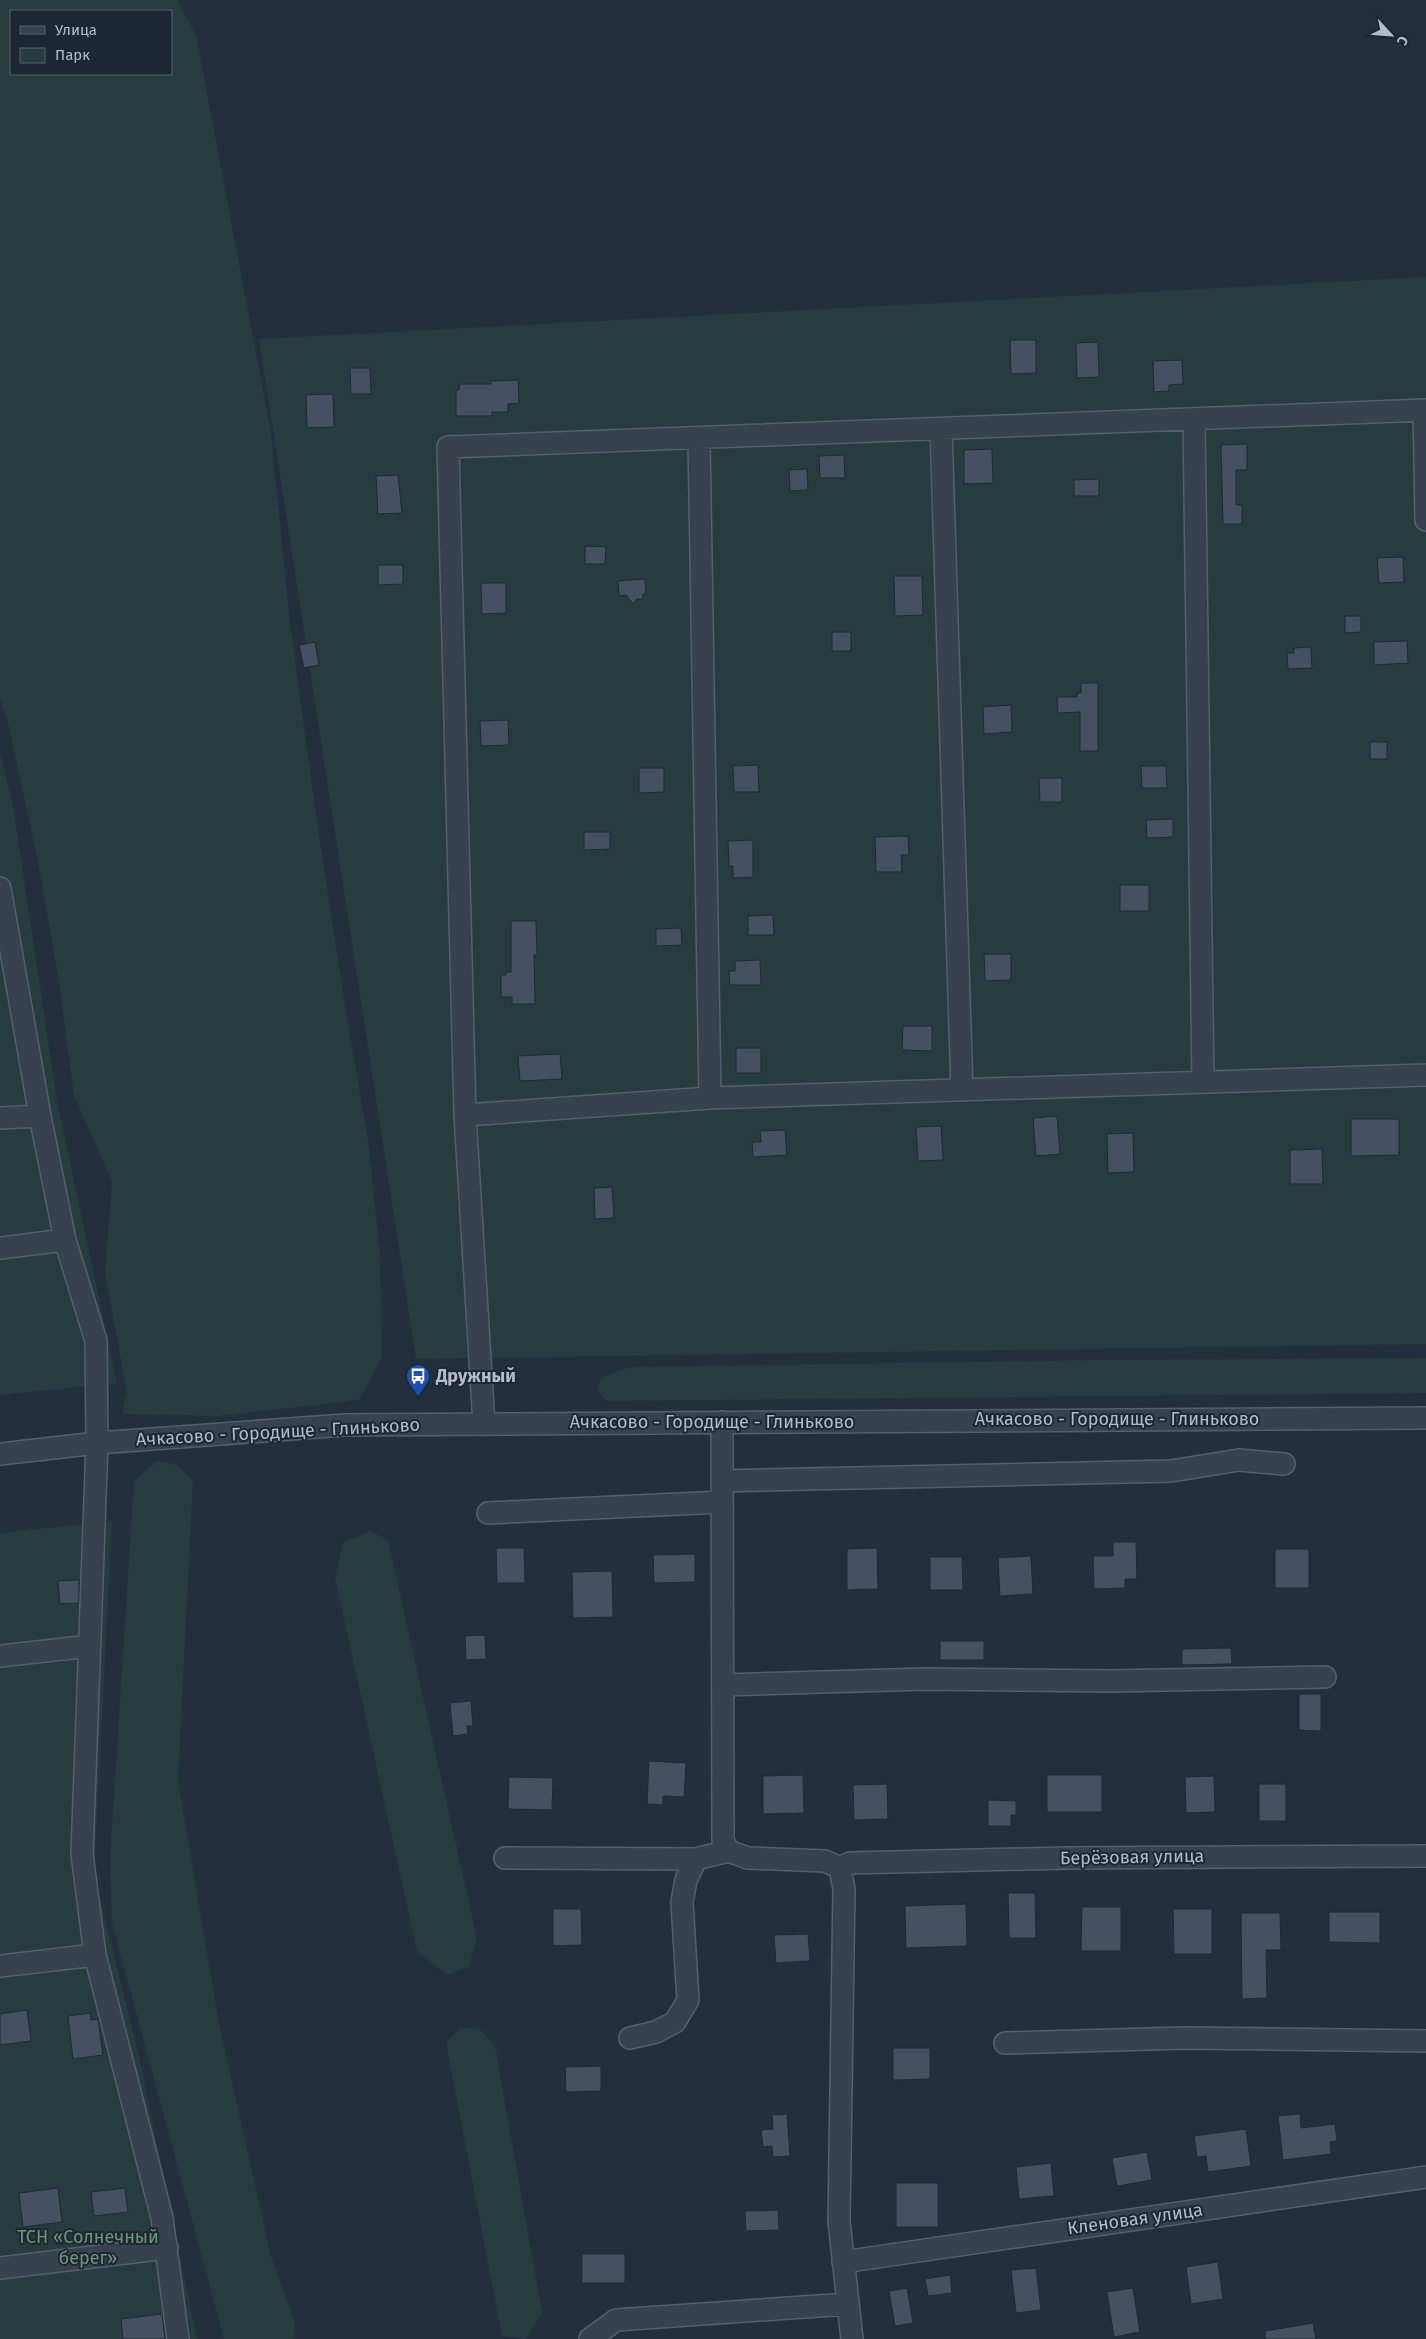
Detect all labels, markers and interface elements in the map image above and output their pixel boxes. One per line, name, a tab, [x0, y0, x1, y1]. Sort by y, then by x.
legend	[10, 10, 172, 75]
north arrow	[1366, 10, 1416, 60]
text: Улица	[55, 21, 97, 39]
text: С	[1393, 33, 1412, 48]
text: Парк	[55, 46, 90, 64]
bus stop icon: Дружный	[405, 1363, 431, 1397]
place label: Дружный	[435, 1365, 516, 1387]
street label: Ачкасово - Городище - Глиньково	[975, 1408, 1259, 1430]
street label: Ачкасово - Городище - Глиньково	[570, 1411, 854, 1433]
street label: Ачкасово - Городище - Глиньково	[135, 1414, 421, 1450]
street label: Берёзовая улица	[1060, 1845, 1204, 1869]
street label: Кленовая улица	[1066, 2199, 1204, 2239]
park label: ТСН «Солнечный берег»	[17, 2226, 159, 2269]

